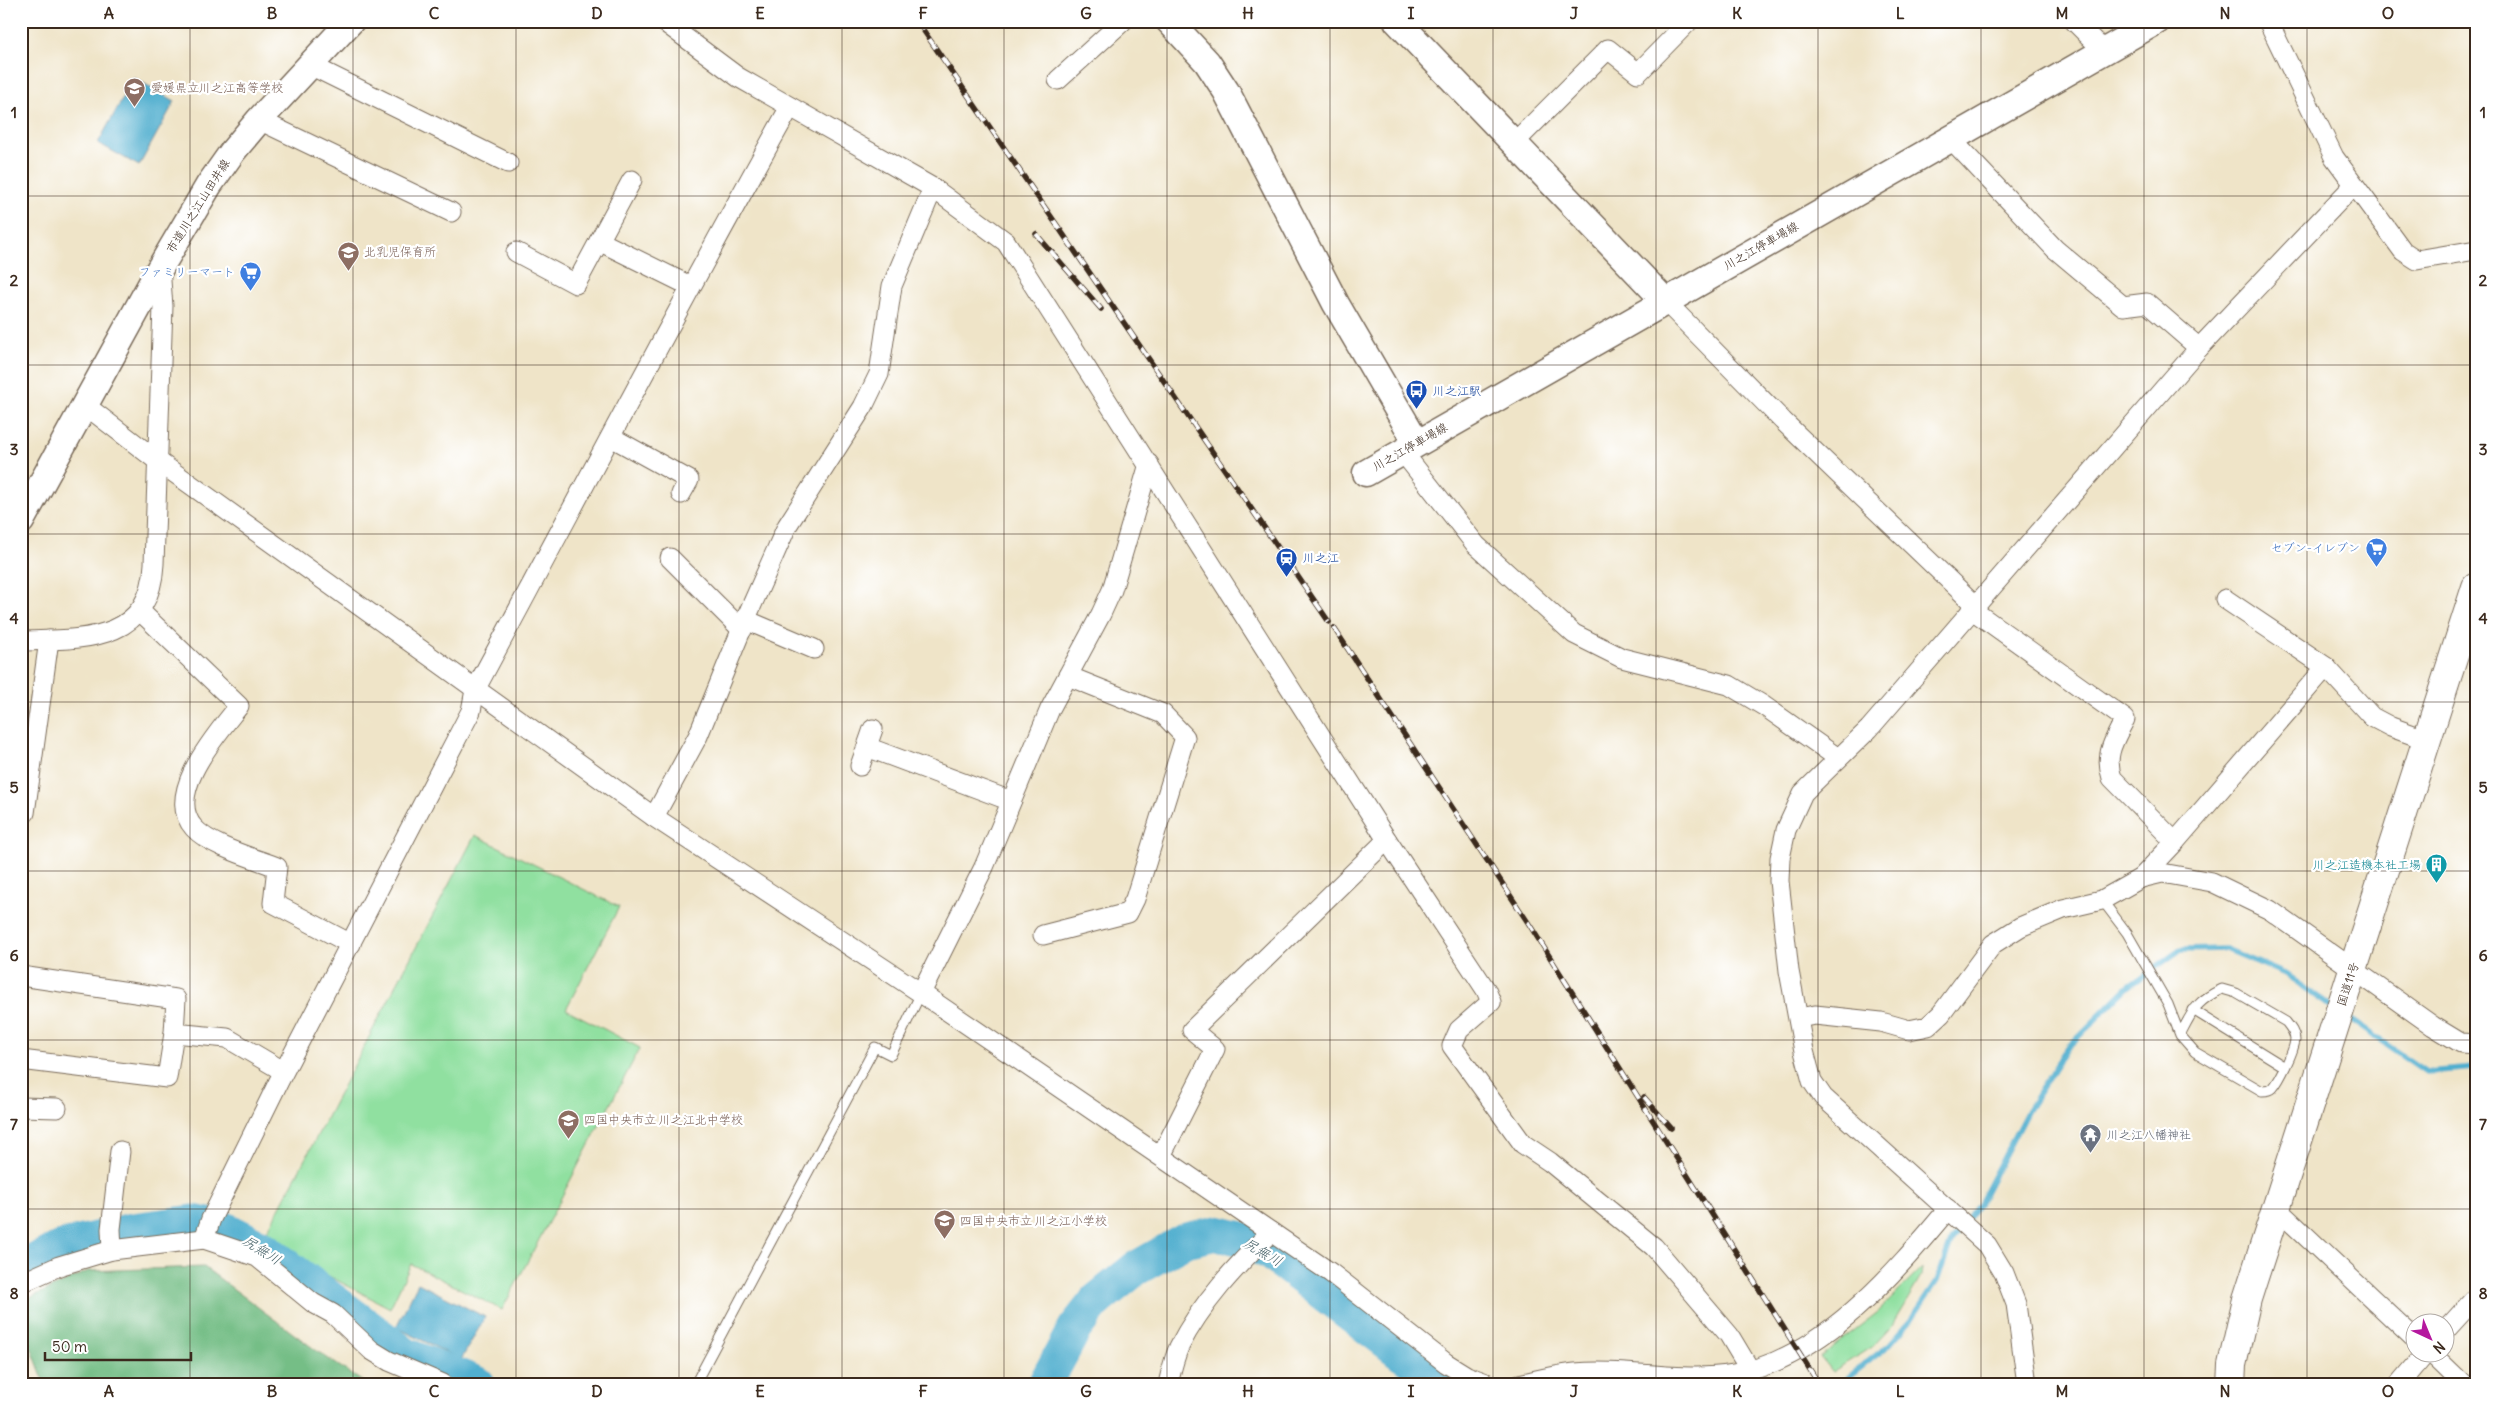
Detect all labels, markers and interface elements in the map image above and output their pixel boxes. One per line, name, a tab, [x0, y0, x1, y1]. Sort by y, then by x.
text: A	[104, 3, 114, 23]
text: B	[267, 3, 278, 23]
text: C	[429, 3, 440, 23]
text: D	[591, 3, 603, 23]
text: E	[755, 3, 765, 23]
text: F	[918, 3, 928, 23]
text: G	[1080, 3, 1092, 23]
text: H	[1242, 3, 1254, 23]
text: I	[1408, 3, 1415, 23]
text: J	[1570, 3, 1579, 23]
text: K	[1732, 3, 1742, 23]
text: L	[1896, 3, 1905, 23]
text: M	[2056, 3, 2069, 23]
text: N	[2219, 3, 2231, 23]
text: O	[2382, 3, 2394, 23]
school or university icon: 愛媛県立川之江高等学校	[123, 76, 147, 107]
place label: 愛媛県立川之江高等学校	[151, 80, 283, 95]
text: 1	[11, 102, 17, 122]
text: 1	[2480, 102, 2486, 122]
street label: 市道川之江山田井線	[163, 156, 233, 256]
street label: 川之江停車場線	[1721, 218, 1801, 273]
school or university icon: 北乳児保育所	[336, 240, 360, 271]
place label: 北乳児保育所	[364, 244, 436, 259]
supermarket icon: ファミリーマート	[239, 260, 263, 291]
place label: ファミリーマート	[139, 264, 235, 279]
text: 2	[10, 270, 19, 290]
text: 2	[2479, 270, 2488, 290]
bus stop icon: 川之江駅	[1405, 379, 1429, 410]
place label: 川之江駅	[1433, 383, 1481, 398]
street label: 川之江停車場線	[1370, 419, 1450, 474]
text: 3	[9, 439, 19, 459]
text: 3	[2478, 439, 2488, 459]
supermarket icon: セブン-イレブン	[2364, 536, 2388, 567]
place label: セブン-イレブン	[2271, 540, 2360, 555]
station icon: 川之江	[1275, 546, 1299, 577]
place label: 川之江	[1303, 550, 1339, 565]
text: 4	[9, 608, 19, 628]
text: 4	[2478, 608, 2488, 628]
text: 5	[9, 777, 19, 797]
text: 5	[2478, 777, 2488, 797]
building icon: 川之江造機本社工場	[2425, 853, 2449, 884]
place label: 川之江造機本社工場	[2313, 857, 2421, 872]
text: 6	[9, 945, 19, 965]
text: 6	[2478, 945, 2488, 965]
street label: 国道11号	[2333, 960, 2362, 1008]
school or university icon: 四国中央市立 川之江北中学校	[556, 1108, 580, 1139]
place label: 四国中央市立 川之江北中学校	[584, 1112, 743, 1127]
text: 7	[10, 1114, 18, 1134]
text: 7	[2479, 1114, 2487, 1134]
temple icon: 川之江八幡神社	[2079, 1123, 2103, 1154]
place label: 川之江八幡神社	[2107, 1127, 2191, 1142]
school or university icon: 四国中央市立 川之江小学校	[932, 1209, 956, 1240]
place label: 四国中央市立 川之江小学校	[960, 1213, 1107, 1228]
water label: 尻無川	[239, 1231, 285, 1269]
water label: 尻無川	[1240, 1234, 1286, 1270]
text: 8	[9, 1283, 19, 1303]
text: 8	[2478, 1283, 2488, 1303]
north arrow	[2404, 1312, 2454, 1362]
scale bar	[45, 1330, 191, 1362]
text: 50 m	[52, 1337, 87, 1356]
text: N	[2429, 1338, 2449, 1357]
text: A	[104, 1381, 114, 1401]
text: B	[267, 1381, 278, 1401]
text: C	[429, 1381, 440, 1401]
text: D	[591, 1381, 603, 1401]
text: E	[755, 1381, 765, 1401]
text: F	[918, 1381, 928, 1401]
text: G	[1080, 1381, 1092, 1401]
text: H	[1242, 1381, 1254, 1401]
text: I	[1408, 1381, 1415, 1401]
text: J	[1570, 1381, 1579, 1401]
text: K	[1732, 1381, 1742, 1401]
text: L	[1896, 1381, 1905, 1401]
text: M	[2056, 1381, 2069, 1401]
text: N	[2219, 1381, 2231, 1401]
text: O	[2382, 1381, 2394, 1401]

